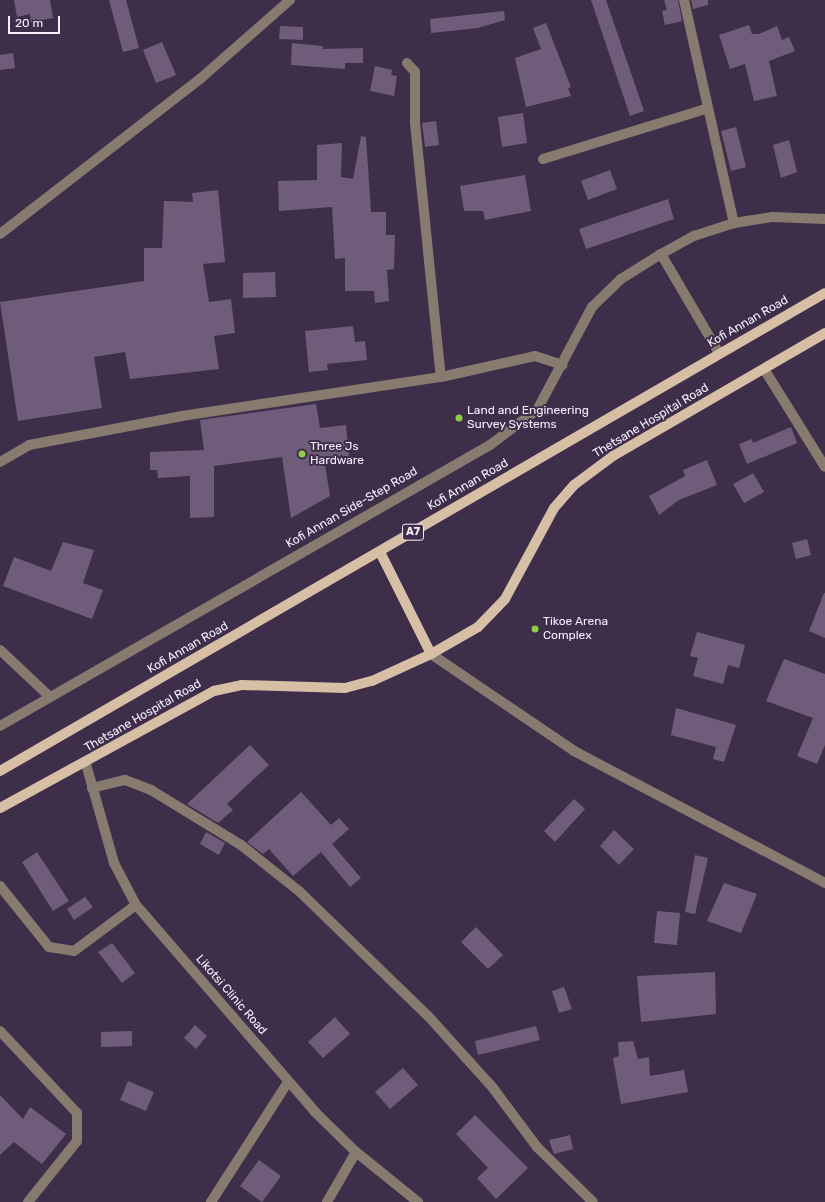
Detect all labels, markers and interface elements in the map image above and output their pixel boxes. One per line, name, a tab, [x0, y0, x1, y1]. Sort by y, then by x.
scale bar	[10, 8, 62, 34]
text: 20 m	[15, 16, 43, 30]
street label: Kofi Annan Road	[705, 293, 791, 351]
street label: Thetsane Hospital Road	[591, 381, 711, 461]
place label: Land and Engineering Survey Systems	[467, 404, 589, 432]
marker: Land and Engineering Survey Systems	[454, 413, 464, 423]
place label: Three Js Hardware	[310, 440, 364, 468]
marker: Three Js Hardware	[297, 449, 307, 459]
street label: Kofi Annan Road	[425, 456, 511, 514]
street label: Kofi Annan Side-Step Road	[284, 464, 420, 552]
road number: A7	[402, 523, 424, 541]
place label: Tikoe Arena Complex	[543, 615, 608, 643]
street label: Kofi Annan Road	[145, 619, 231, 677]
marker: Tikoe Arena Complex	[530, 624, 540, 634]
street label: Thetsane Hospital Road	[82, 677, 204, 755]
street label: Likotsi Clinic Road	[192, 952, 270, 1038]

